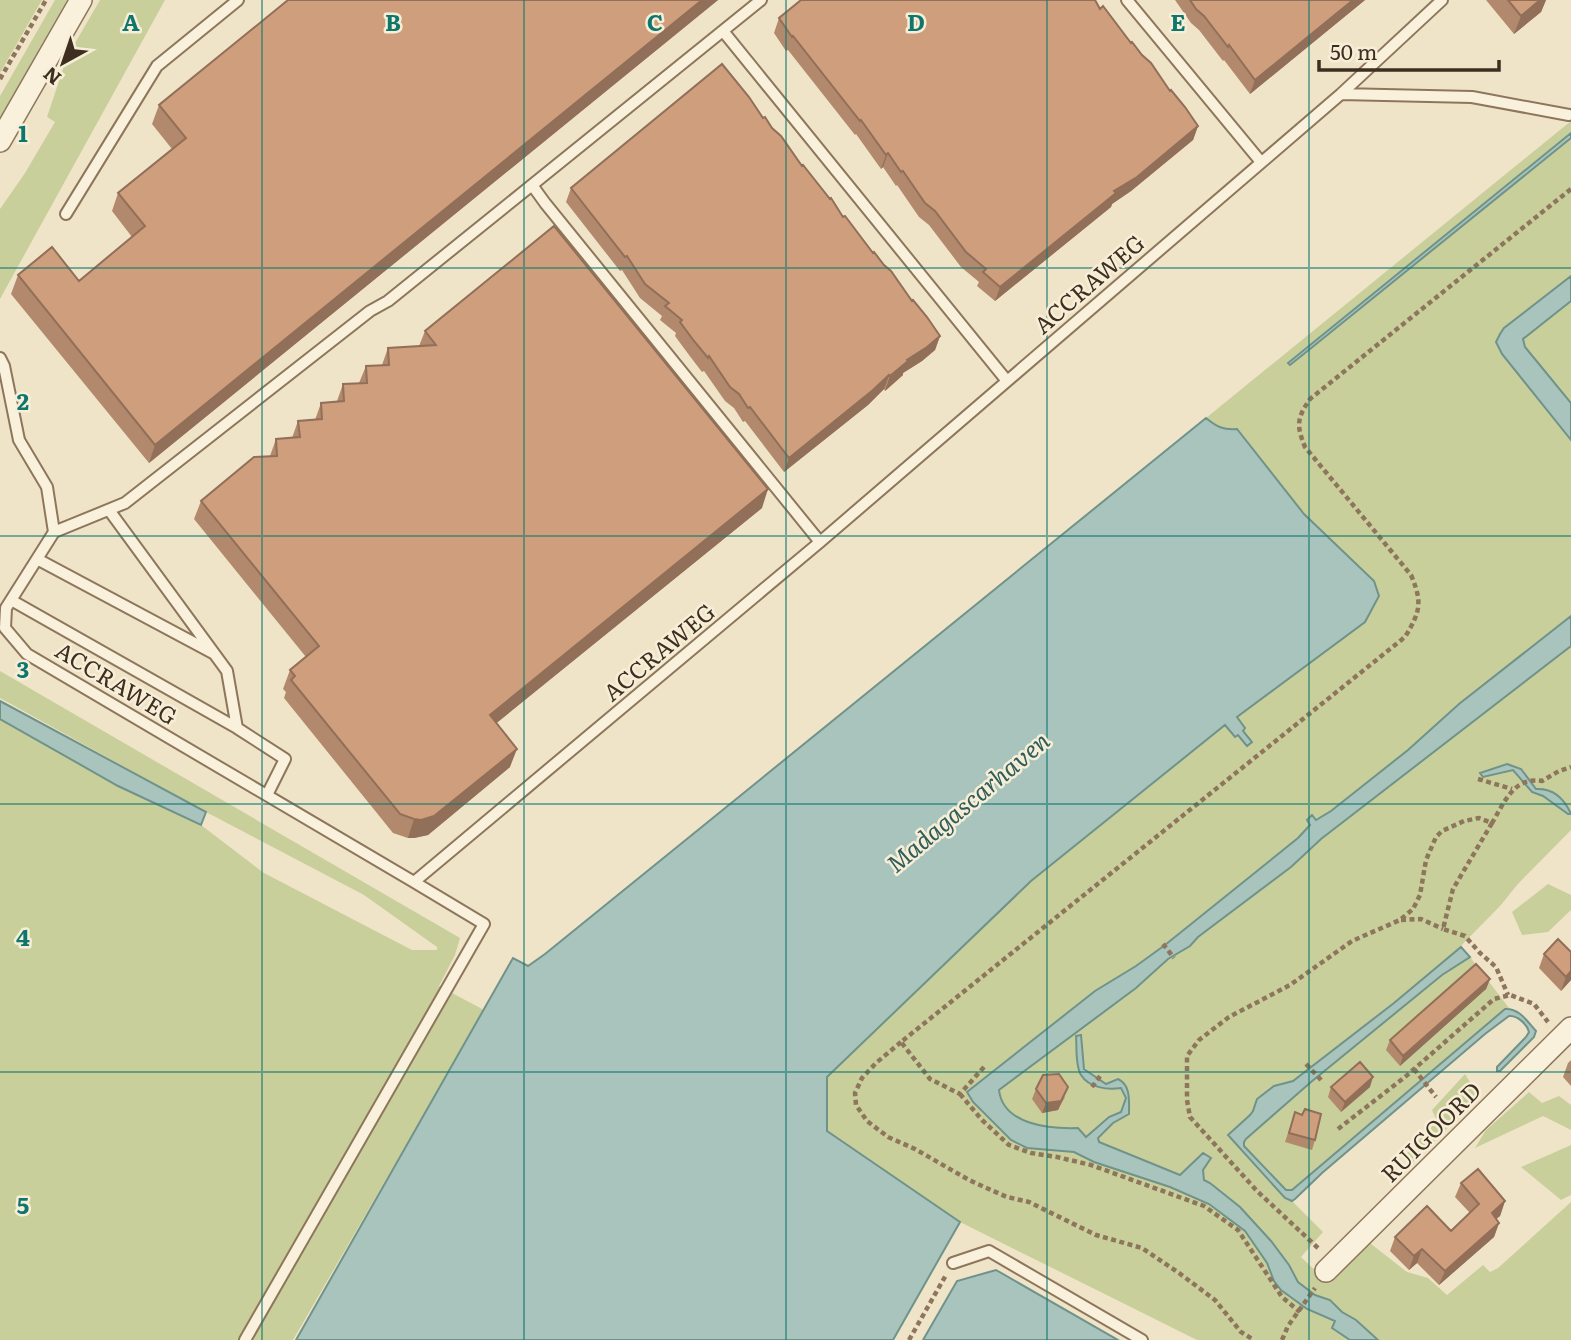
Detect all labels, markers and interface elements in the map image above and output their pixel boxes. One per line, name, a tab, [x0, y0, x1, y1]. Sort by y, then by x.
text: A	[122, 4, 140, 38]
text: B	[385, 4, 401, 38]
text: C	[647, 4, 663, 38]
text: D	[907, 4, 925, 38]
text: E	[1170, 4, 1186, 38]
north arrow	[28, 28, 98, 98]
scale bar	[1319, 28, 1499, 72]
text: 50 m	[1330, 35, 1377, 66]
text: N	[36, 61, 67, 93]
text: 1	[18, 115, 28, 149]
street label: ACCRAWEG	[1025, 225, 1151, 341]
text: 2	[17, 383, 29, 417]
street label: ACCRAWEG	[595, 594, 721, 708]
street label: ACCRAWEG	[50, 632, 184, 732]
text: 3	[17, 651, 29, 685]
water label: Madagascarhaven	[878, 722, 1056, 880]
text: 4	[16, 919, 30, 953]
street label: RUIGOORD	[1372, 1073, 1488, 1189]
text: 5	[17, 1187, 29, 1221]

